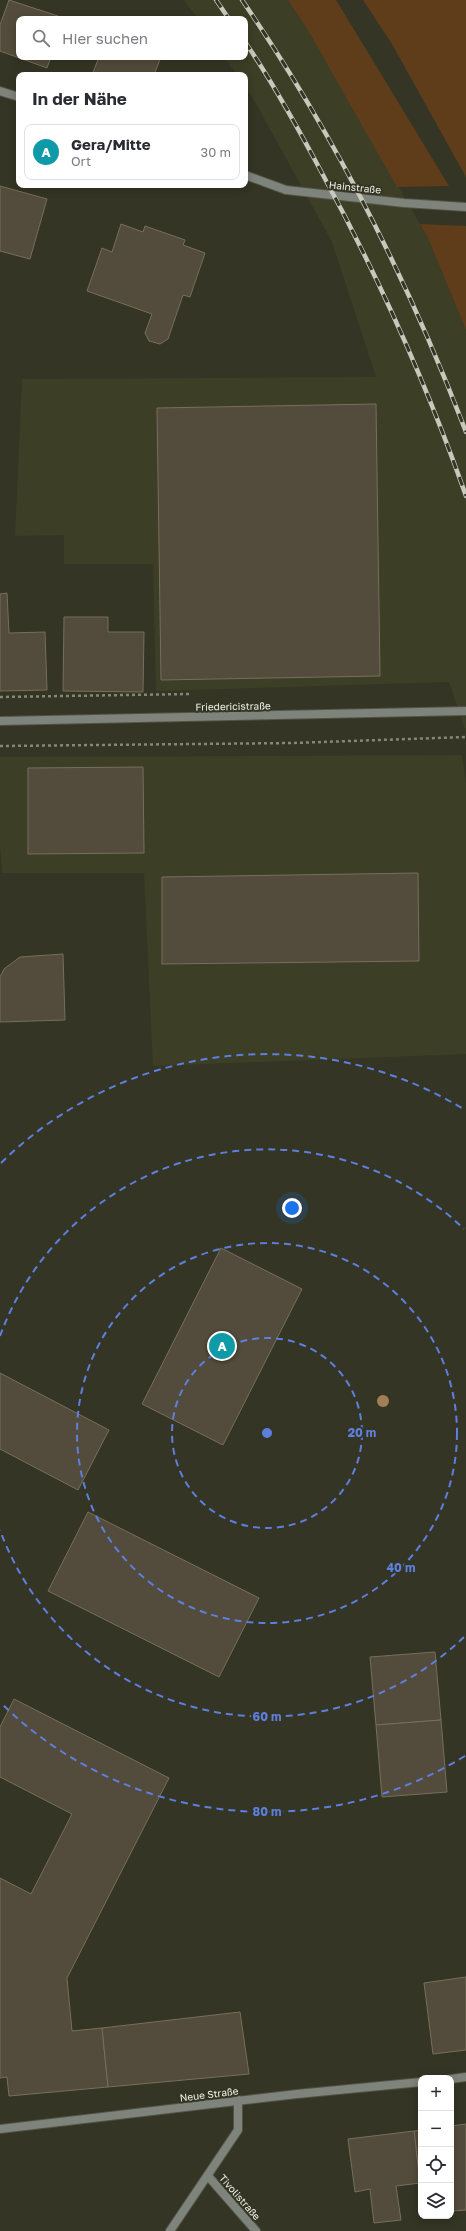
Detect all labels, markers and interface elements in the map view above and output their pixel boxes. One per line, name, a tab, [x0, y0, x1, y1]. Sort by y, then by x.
search box	[16, 16, 248, 60]
icon: search	[30, 27, 52, 49]
text: Hier suchen	[62, 29, 148, 47]
text: In der Nähe	[32, 88, 127, 109]
text: Gera/Mitte	[71, 135, 151, 153]
text: A	[41, 144, 51, 160]
text: 30 m	[201, 144, 231, 160]
text: Ort	[71, 153, 91, 169]
street label: Hainstraße	[328, 178, 382, 196]
street label: Friedericistraße	[195, 699, 271, 713]
your location	[282, 1198, 302, 1218]
pin: A	[209, 1331, 235, 1361]
text: 20 m	[348, 1425, 376, 1440]
centre of rings	[260, 1426, 274, 1440]
text: 40 m	[387, 1560, 415, 1575]
text: 60 m	[253, 1709, 281, 1724]
text: 80 m	[253, 1804, 281, 1819]
map controls	[418, 2075, 454, 2219]
button: +	[418, 2075, 454, 2111]
street label: Neue Straße	[179, 2084, 239, 2104]
button: −	[418, 2111, 454, 2147]
button: locate	[418, 2147, 454, 2183]
street label: Tivolistraße	[217, 2172, 263, 2222]
button: layers	[418, 2183, 454, 2219]

